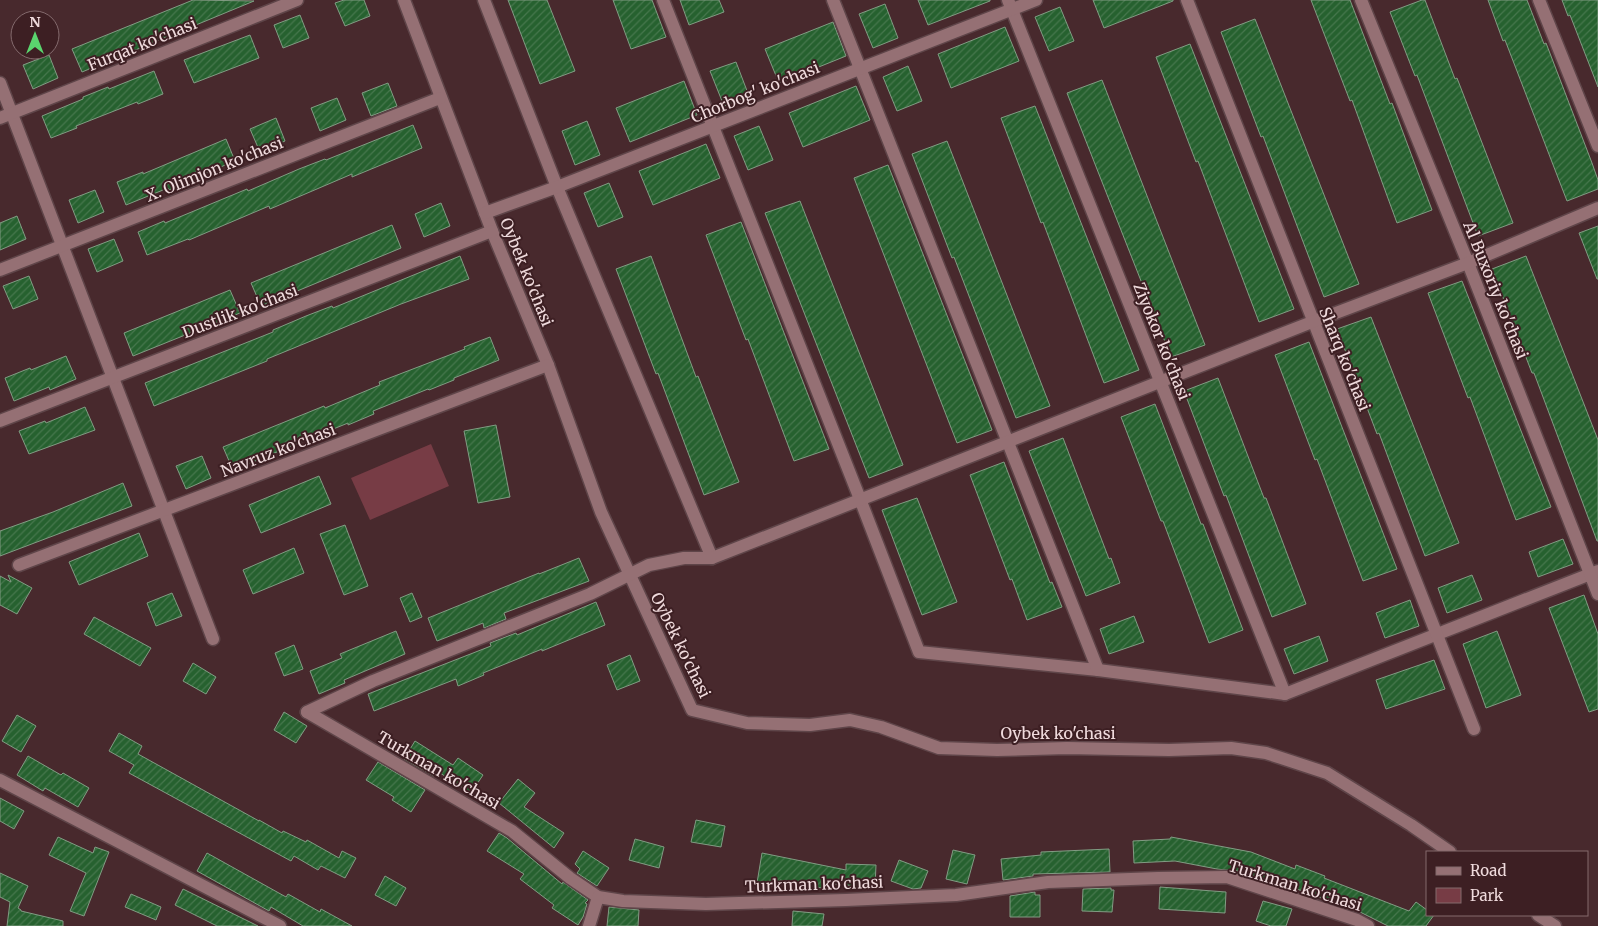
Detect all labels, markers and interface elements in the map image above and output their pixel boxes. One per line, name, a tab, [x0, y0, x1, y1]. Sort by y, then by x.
north arrow	[10, 10, 60, 60]
text: N	[29, 13, 41, 31]
street label: Furqat ko'chasi	[84, 13, 200, 75]
street label: Chorbog' ko'chasi	[688, 57, 822, 127]
street label: X. Olimjon ko'chasi	[142, 132, 286, 206]
street label: Oybek ko'chasi	[496, 215, 558, 329]
street label: Al Buxoriy ko'chasi	[1459, 217, 1533, 362]
street label: Ziyokor ko'chasi	[1129, 279, 1195, 403]
street label: Dustlik ko'chasi	[179, 280, 301, 342]
street label: Sharq ko'chasi	[1315, 304, 1375, 414]
street label: Navruz ko'chasi	[218, 419, 338, 481]
street label: Oybek ko'chasi	[647, 589, 715, 701]
street label: Oybek ko'chasi	[1000, 723, 1116, 743]
street label: Turkman ko'chasi	[374, 727, 504, 813]
legend	[1426, 851, 1588, 916]
street label: Turkman ko'chasi	[1226, 855, 1364, 915]
text: Road	[1470, 861, 1506, 880]
street label: Turkman ko'chasi	[744, 872, 884, 896]
text: Park	[1470, 886, 1504, 905]

